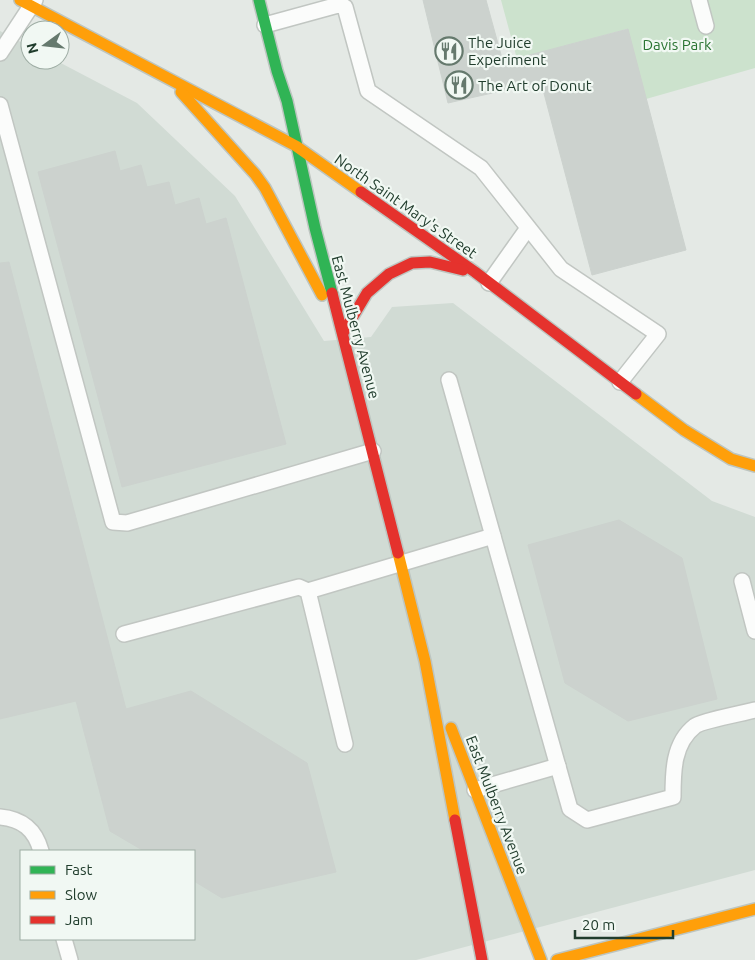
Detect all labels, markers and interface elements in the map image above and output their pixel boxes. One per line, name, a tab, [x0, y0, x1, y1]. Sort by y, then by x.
north arrow	[20, 20, 70, 70]
place label: The Juice Experiment	[468, 34, 546, 68]
restaurant icon: The Juice Experiment	[434, 36, 464, 66]
park label: Davis Park	[642, 36, 712, 53]
text: N	[23, 41, 42, 55]
restaurant icon: The Art of Donut	[444, 70, 474, 100]
place label: The Art of Donut	[478, 77, 592, 94]
street label: North Saint Mary's Street	[332, 150, 480, 262]
street label: East Mulberry Avenue	[329, 254, 383, 400]
street label: East Mulberry Avenue	[463, 733, 531, 877]
legend	[20, 850, 195, 940]
text: Fast	[65, 861, 93, 878]
text: Slow	[65, 886, 98, 903]
scale bar	[575, 908, 672, 940]
text: Jam	[65, 911, 93, 928]
text: 20 m	[582, 916, 615, 933]

